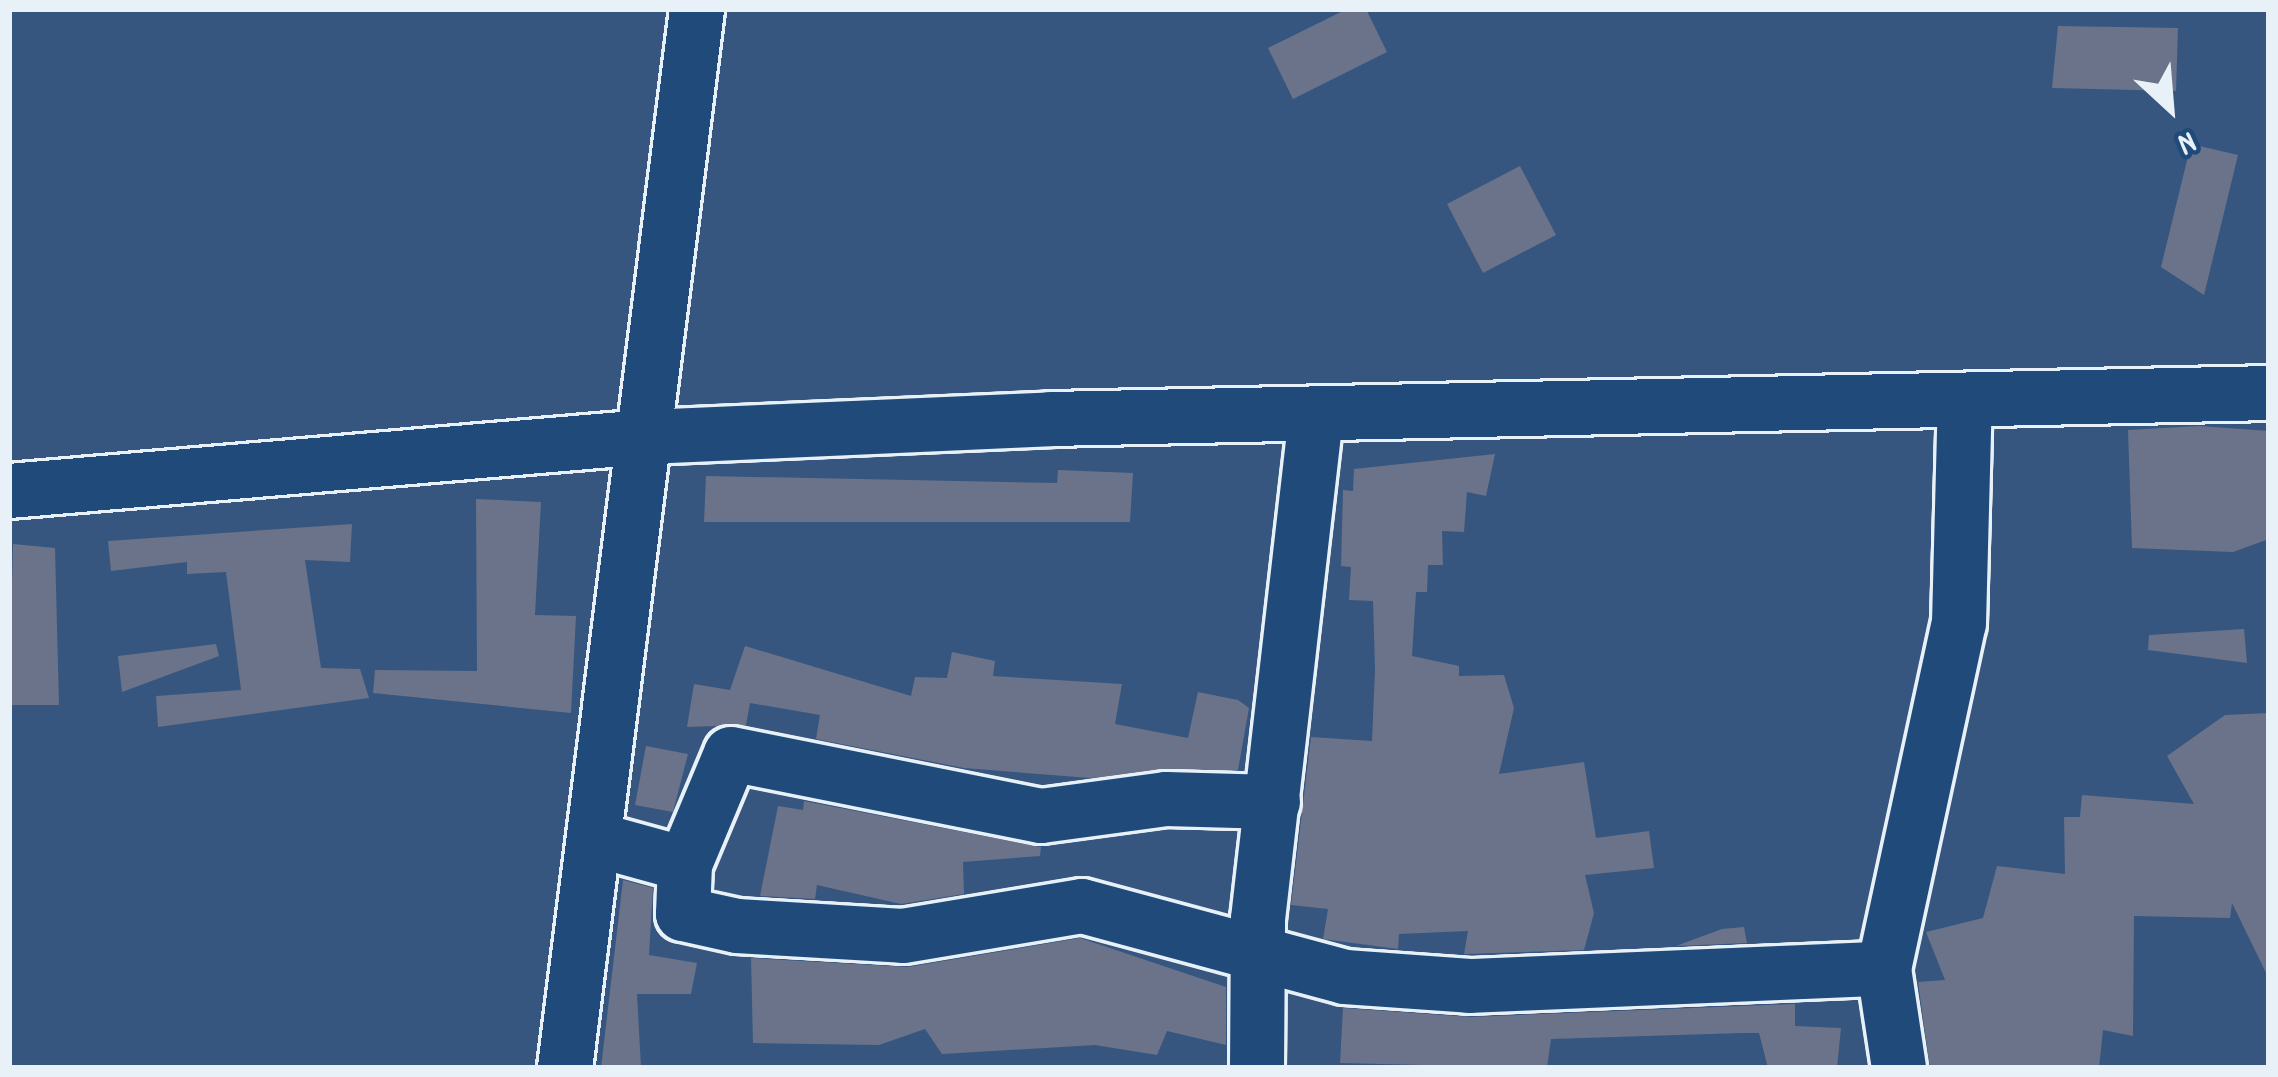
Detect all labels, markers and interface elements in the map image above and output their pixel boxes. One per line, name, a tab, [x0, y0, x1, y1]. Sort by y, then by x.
north arrow	[2110, 48, 2230, 168]
text: N	[2168, 116, 2204, 166]

